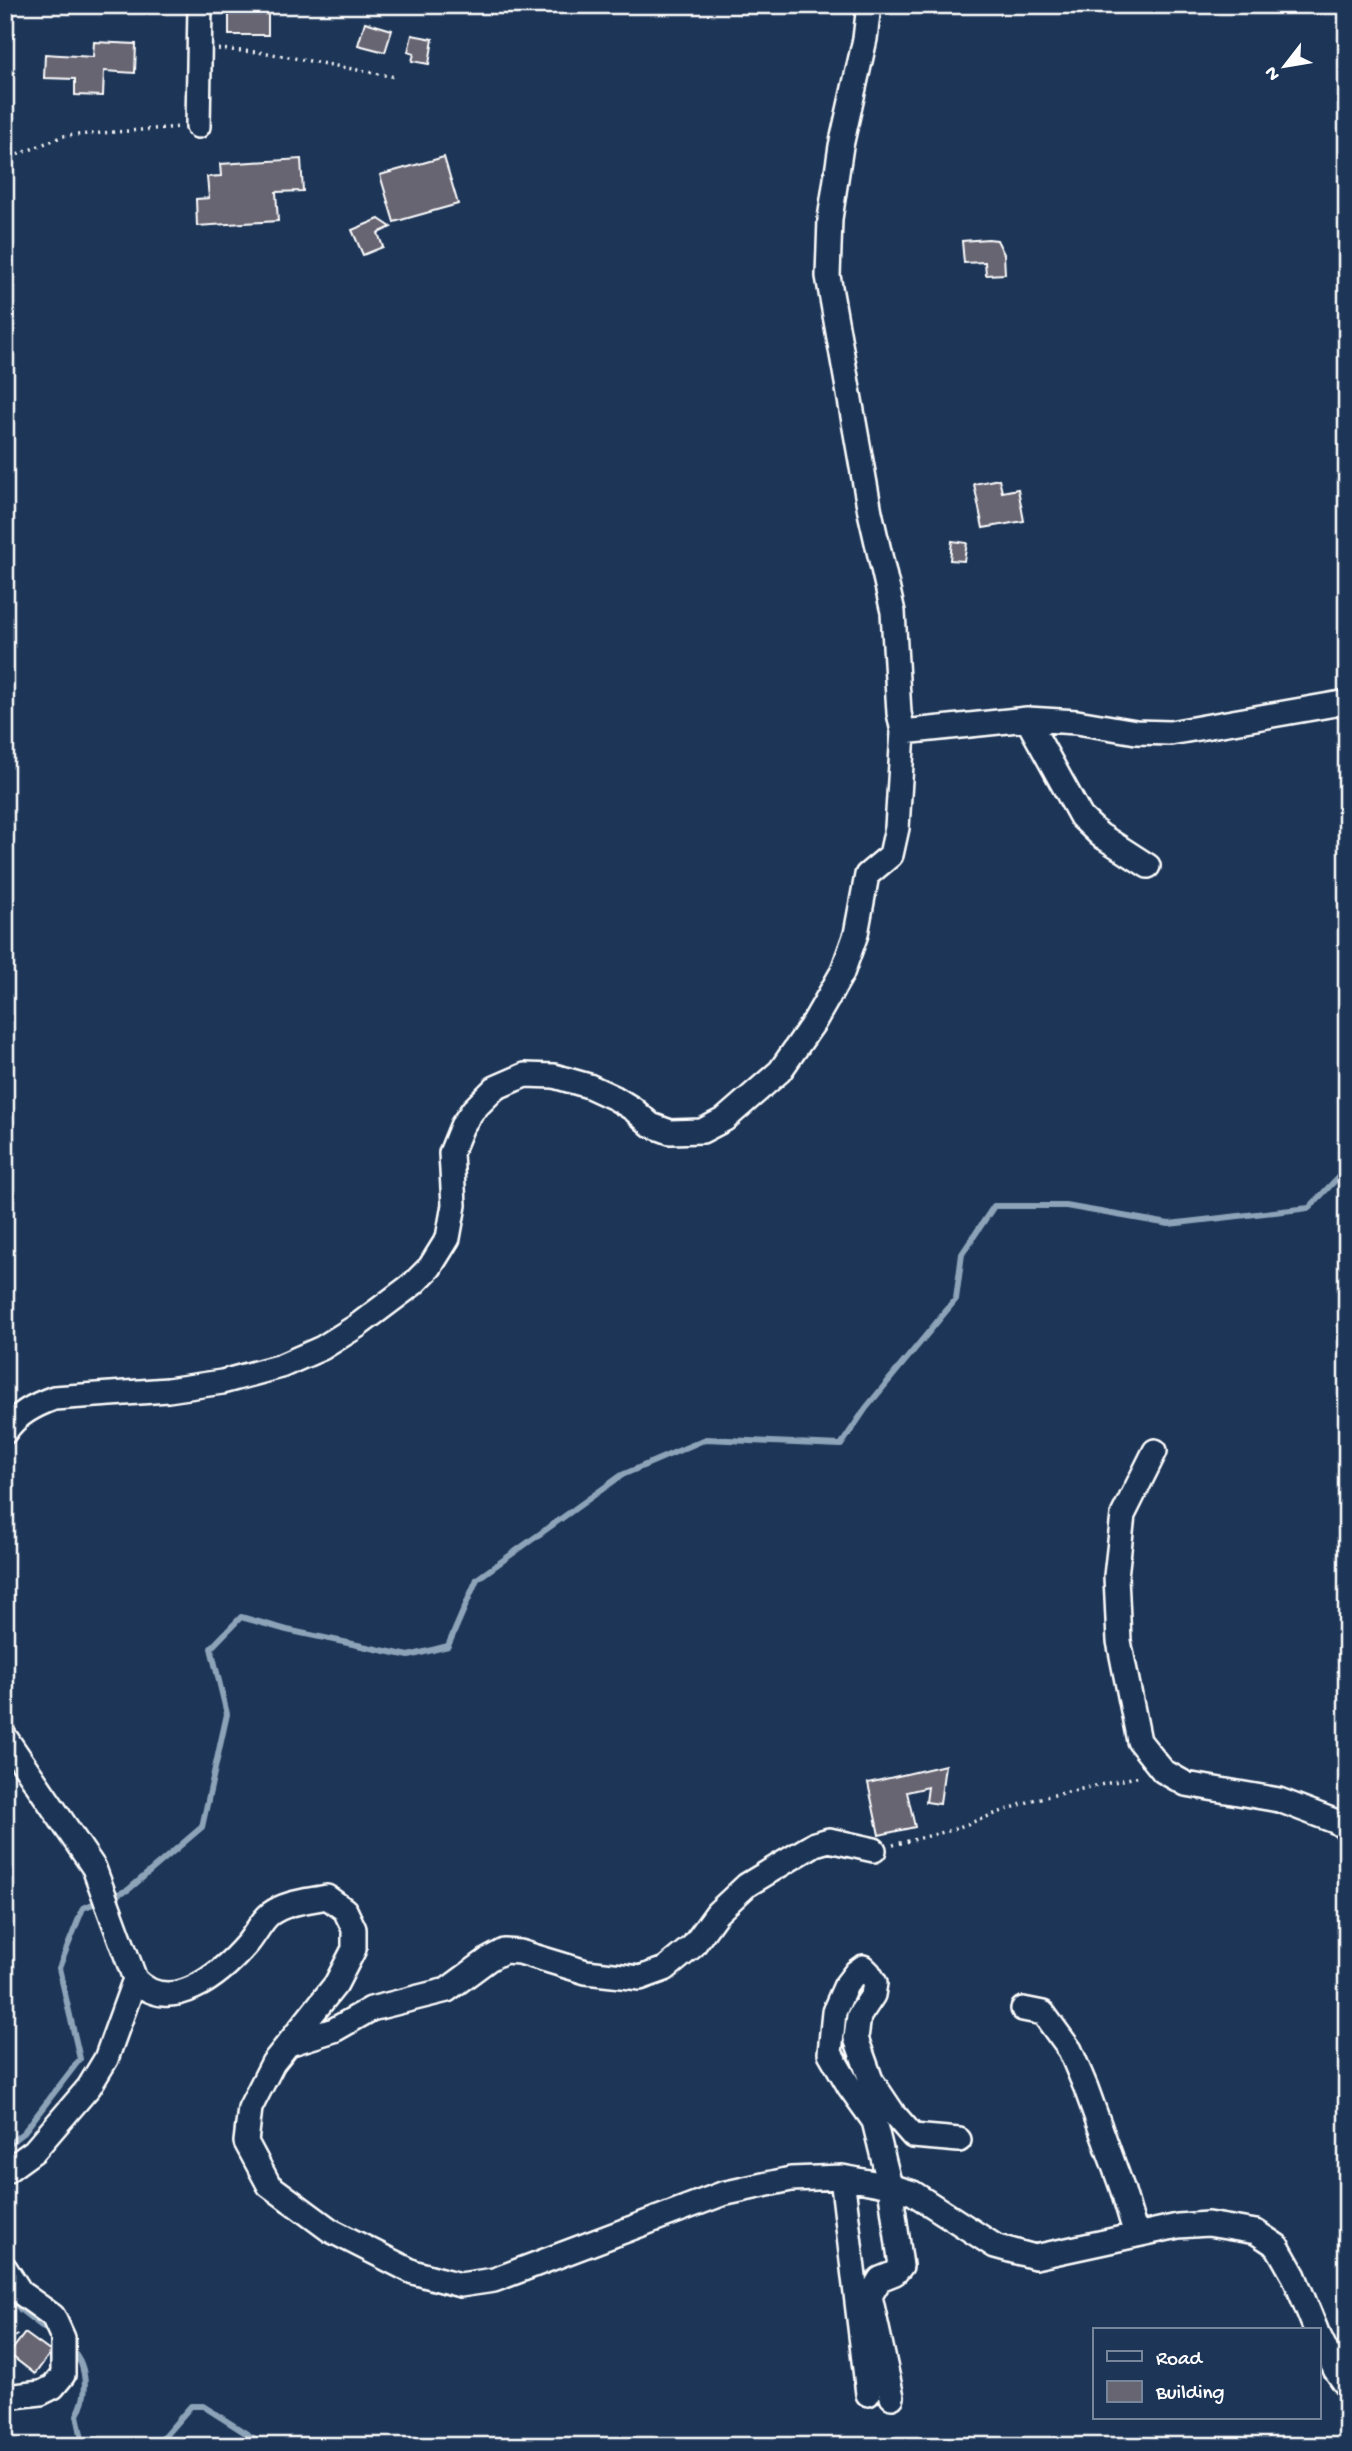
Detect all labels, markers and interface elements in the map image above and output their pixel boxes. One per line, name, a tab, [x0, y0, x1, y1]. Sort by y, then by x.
north arrow	[1250, 32, 1320, 102]
text: N	[1260, 62, 1286, 84]
legend	[1093, 2328, 1320, 2420]
text: Road	[1156, 2348, 1204, 2373]
text: Building	[1155, 2382, 1225, 2407]

